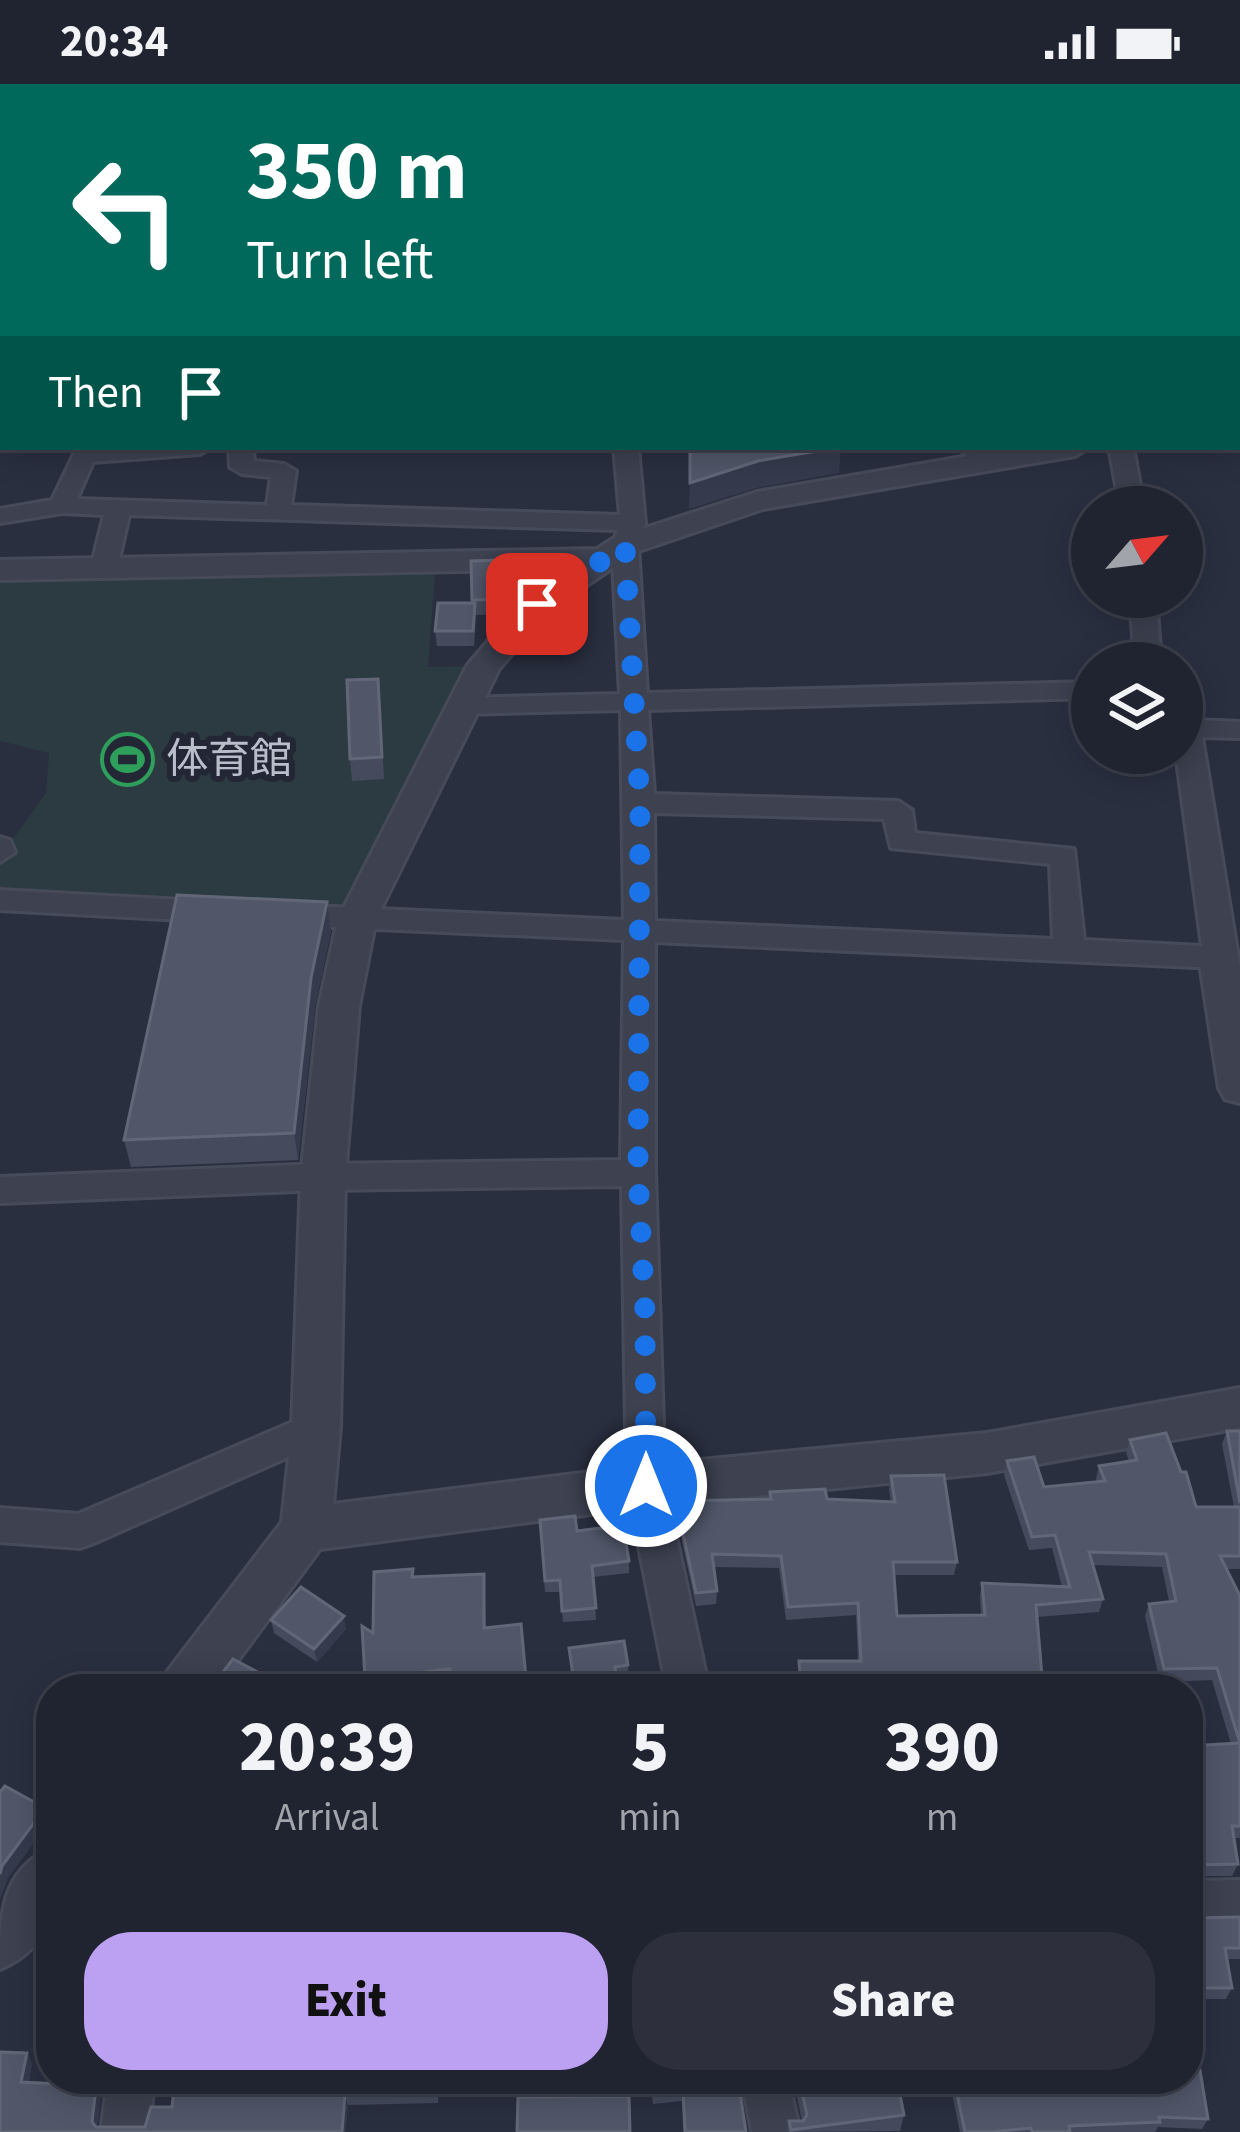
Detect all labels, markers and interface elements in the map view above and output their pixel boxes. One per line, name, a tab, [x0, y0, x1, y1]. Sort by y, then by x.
text: 20:34	[60, 10, 169, 74]
text: 350 m	[246, 112, 468, 232]
icon: left	[48, 132, 204, 288]
text: Turn left	[246, 223, 433, 300]
icon: arrive	[168, 360, 234, 426]
text: Then	[48, 361, 144, 425]
north arrow	[1071, 486, 1203, 618]
map controls	[1071, 486, 1203, 774]
pin	[486, 553, 588, 655]
icon: arrive	[504, 571, 570, 637]
button: layers	[1071, 642, 1203, 774]
place label: 体育館	[166, 730, 292, 790]
sports icon: 体育館	[99, 732, 155, 788]
position arrow	[583, 1423, 709, 1549]
text: 20:39	[239, 1696, 415, 1799]
text: 5	[631, 1696, 669, 1799]
text: 390	[885, 1696, 1000, 1799]
text: Arrival	[275, 1790, 380, 1846]
text: min	[618, 1790, 682, 1846]
text: m	[926, 1790, 958, 1846]
button: Exit	[84, 1932, 608, 2070]
button: Share	[632, 1932, 1155, 2070]

